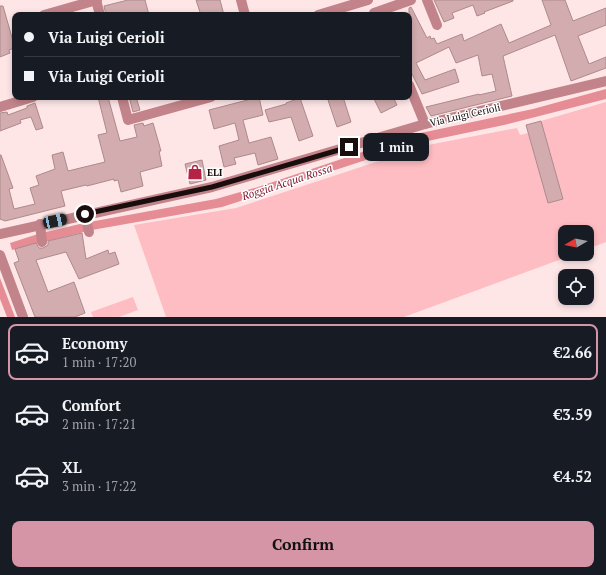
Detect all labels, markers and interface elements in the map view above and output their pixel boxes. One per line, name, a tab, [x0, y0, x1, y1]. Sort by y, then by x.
text: Via Luigi Cerioli	[48, 27, 165, 47]
text: Via Luigi Cerioli	[48, 66, 165, 86]
street label: Via Luigi Cerioli	[429, 101, 501, 129]
callout: 1 min	[363, 133, 429, 161]
route end	[340, 138, 358, 156]
text: 1 min	[378, 138, 414, 156]
water label: Roggia Acqua Rossa	[239, 161, 334, 204]
shop icon: ELI	[186, 163, 204, 181]
place label: ELI	[207, 166, 223, 179]
route start	[76, 205, 94, 223]
car	[42, 213, 68, 229]
north arrow	[558, 225, 594, 261]
map controls	[558, 225, 594, 305]
button: locate	[558, 269, 594, 305]
text: Economy	[62, 333, 127, 353]
icon: car	[14, 334, 50, 370]
text: €2.66	[554, 342, 592, 362]
text: 1 min · 17:20	[62, 353, 136, 371]
text: Comfort	[62, 395, 121, 415]
icon: car	[14, 396, 50, 432]
text: €3.59	[554, 404, 592, 424]
text: 2 min · 17:21	[62, 415, 136, 433]
text: XL	[62, 457, 82, 477]
icon: car	[14, 458, 50, 494]
text: €4.52	[554, 466, 592, 486]
text: 3 min · 17:22	[62, 477, 136, 495]
button: Confirm	[12, 521, 594, 567]

